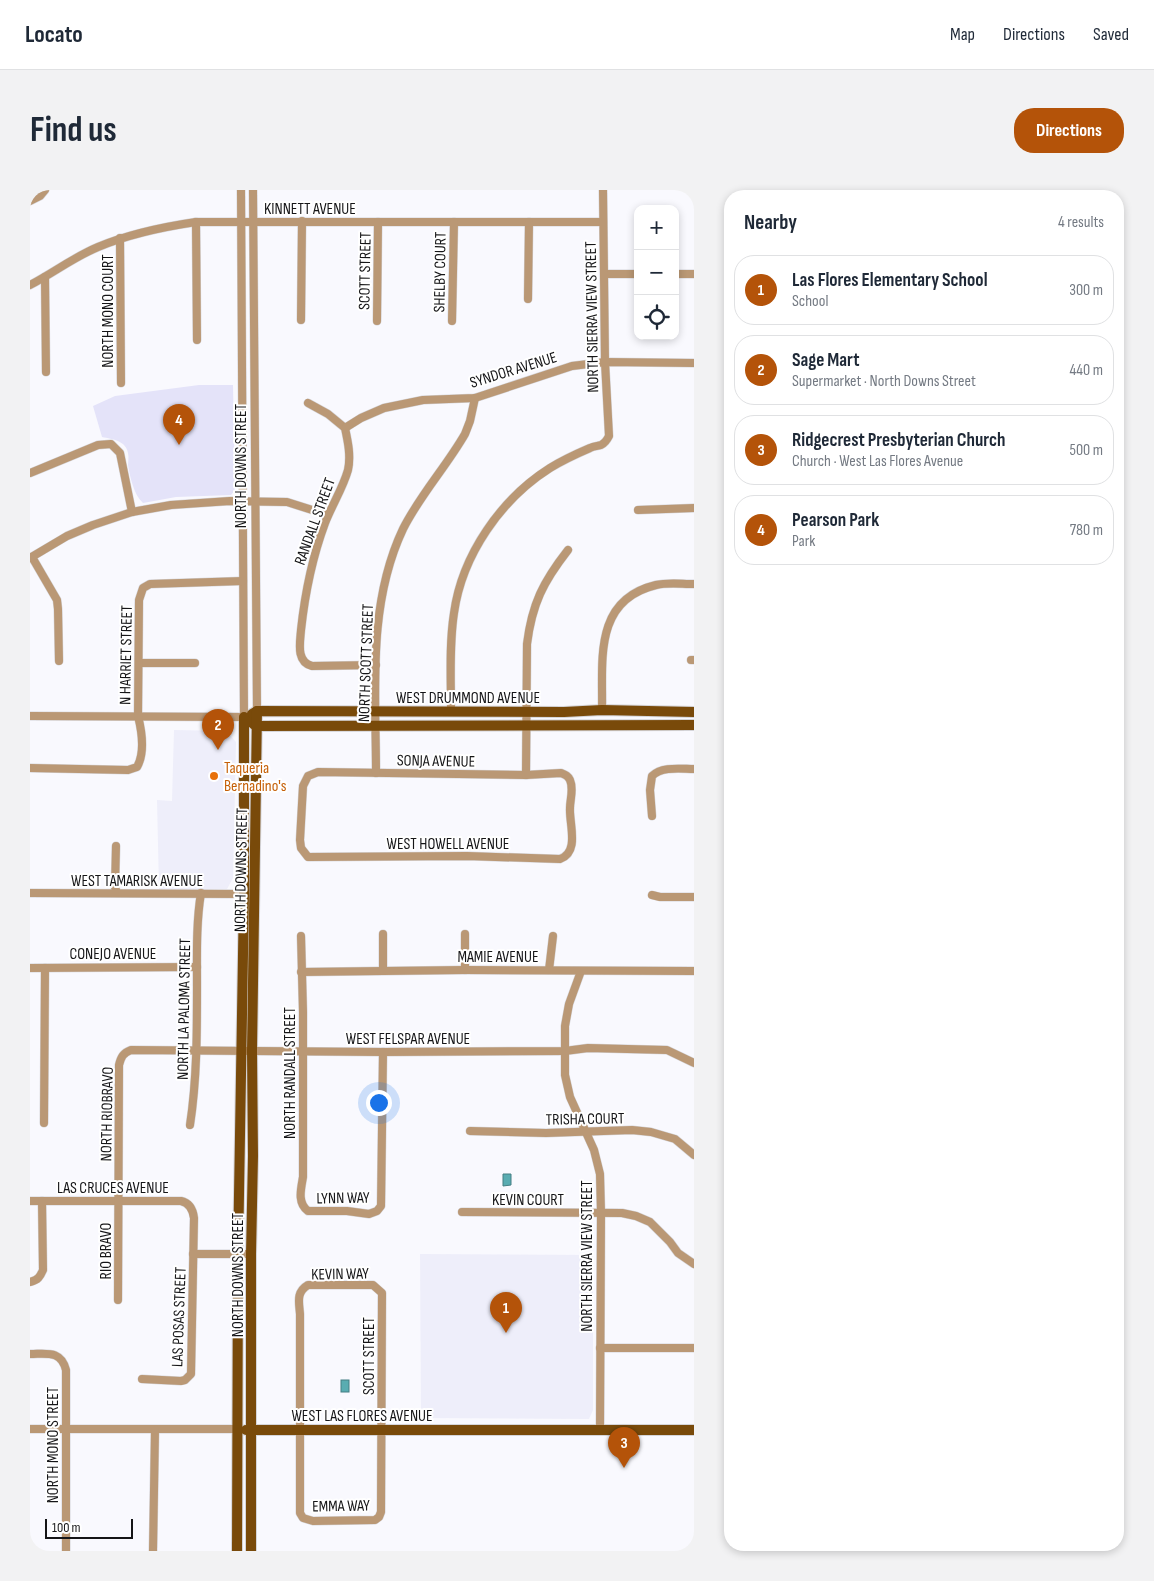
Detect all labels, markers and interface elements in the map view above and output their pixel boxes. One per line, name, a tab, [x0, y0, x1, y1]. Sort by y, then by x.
text: Locato	[25, 20, 83, 49]
text: Map	[950, 24, 975, 45]
text: Directions	[1003, 24, 1065, 45]
text: Saved	[1093, 24, 1129, 45]
button: Directions	[1014, 108, 1124, 153]
text: Find us	[30, 109, 117, 152]
street label: KINNETT AVENUE	[264, 200, 356, 219]
map controls	[634, 205, 679, 340]
button: +	[634, 205, 679, 250]
text: Nearby	[744, 210, 797, 235]
text: 4 results	[1058, 213, 1104, 232]
street label: SCOTT STREET	[355, 231, 376, 310]
street label: SHELBY COURT	[430, 231, 451, 313]
street label: NORTH SIERRA VIEW STREET	[582, 241, 603, 393]
button: −	[634, 250, 679, 295]
street label: NORTH MONO COURT	[99, 254, 118, 368]
text: Las Flores Elementary School	[792, 269, 988, 292]
text: 1	[758, 281, 764, 300]
text: 300 m	[1069, 281, 1103, 300]
text: School	[792, 292, 828, 311]
button: locate	[634, 295, 679, 340]
street label: SYNDOR AVENUE	[468, 348, 559, 393]
text: Sage Mart	[792, 349, 860, 372]
text: 2	[757, 361, 765, 380]
text: 440 m	[1070, 361, 1103, 380]
text: Supermarket · North Downs Street	[792, 372, 976, 391]
street label: NORTH DOWNS STREET	[232, 403, 251, 528]
pin: 4	[163, 404, 195, 445]
text: Ridgecrest Presbyterian Church	[792, 429, 1005, 452]
text: 3	[757, 441, 765, 460]
text: 500 m	[1069, 441, 1103, 460]
text: Church · West Las Flores Avenue	[792, 452, 963, 471]
street label: RANDALL STREET	[291, 475, 340, 568]
text: Pearson Park	[792, 509, 879, 532]
text: 4	[757, 521, 765, 540]
text: 780 m	[1070, 521, 1103, 540]
text: Park	[792, 532, 815, 551]
street label: NORTH SCOTT STREET	[355, 603, 378, 723]
street label: N HARRIET STREET	[116, 605, 137, 705]
street label: WEST DRUMMOND AVENUE	[396, 689, 540, 708]
pin: 2	[202, 709, 234, 750]
street label: SONJA AVENUE	[397, 751, 475, 772]
place label: Taqueria Bernadino's	[224, 759, 287, 796]
marker: Taqueria Bernadino's	[208, 770, 220, 782]
street label: NORTH DOWNS STREET	[231, 807, 252, 932]
street label: WEST HOWELL AVENUE	[387, 835, 509, 854]
street label: WEST TAMARISK AVENUE	[71, 872, 203, 891]
street label: NORTH LA PALOMA STREET	[174, 937, 195, 1080]
street label: CONEJO AVENUE	[70, 945, 156, 964]
street label: MAMIE AVENUE	[457, 948, 539, 967]
street label: NORTH RANDALL STREET	[281, 1007, 300, 1139]
street label: WEST FELSPAR AVENUE	[346, 1030, 470, 1049]
street label: NORTH RIOBRAVO	[97, 1066, 118, 1162]
your location	[366, 1090, 392, 1116]
street label: TRISHA COURT	[546, 1109, 625, 1130]
street label: LAS CRUCES AVENUE	[57, 1179, 169, 1198]
street label: NORTH SIERRA VIEW STREET	[578, 1180, 597, 1332]
street label: LYNN WAY	[316, 1189, 370, 1208]
street label: KEVIN COURT	[492, 1191, 565, 1210]
street label: NORTH DOWNS STREET	[229, 1212, 248, 1337]
street label: RIO BRAVO	[97, 1222, 116, 1279]
street label: KEVIN WAY	[311, 1264, 369, 1285]
street label: LAS POSAS STREET	[168, 1266, 191, 1367]
pin: 1	[490, 1292, 522, 1333]
street label: SCOTT STREET	[360, 1317, 379, 1395]
street label: NORTH MONO STREET	[44, 1386, 63, 1503]
street label: WEST LAS FLORES AVENUE	[291, 1407, 433, 1426]
pin: 3	[608, 1427, 640, 1468]
street label: EMMA WAY	[312, 1496, 370, 1517]
scale bar	[45, 1516, 132, 1539]
text: 100 m	[52, 1519, 81, 1536]

